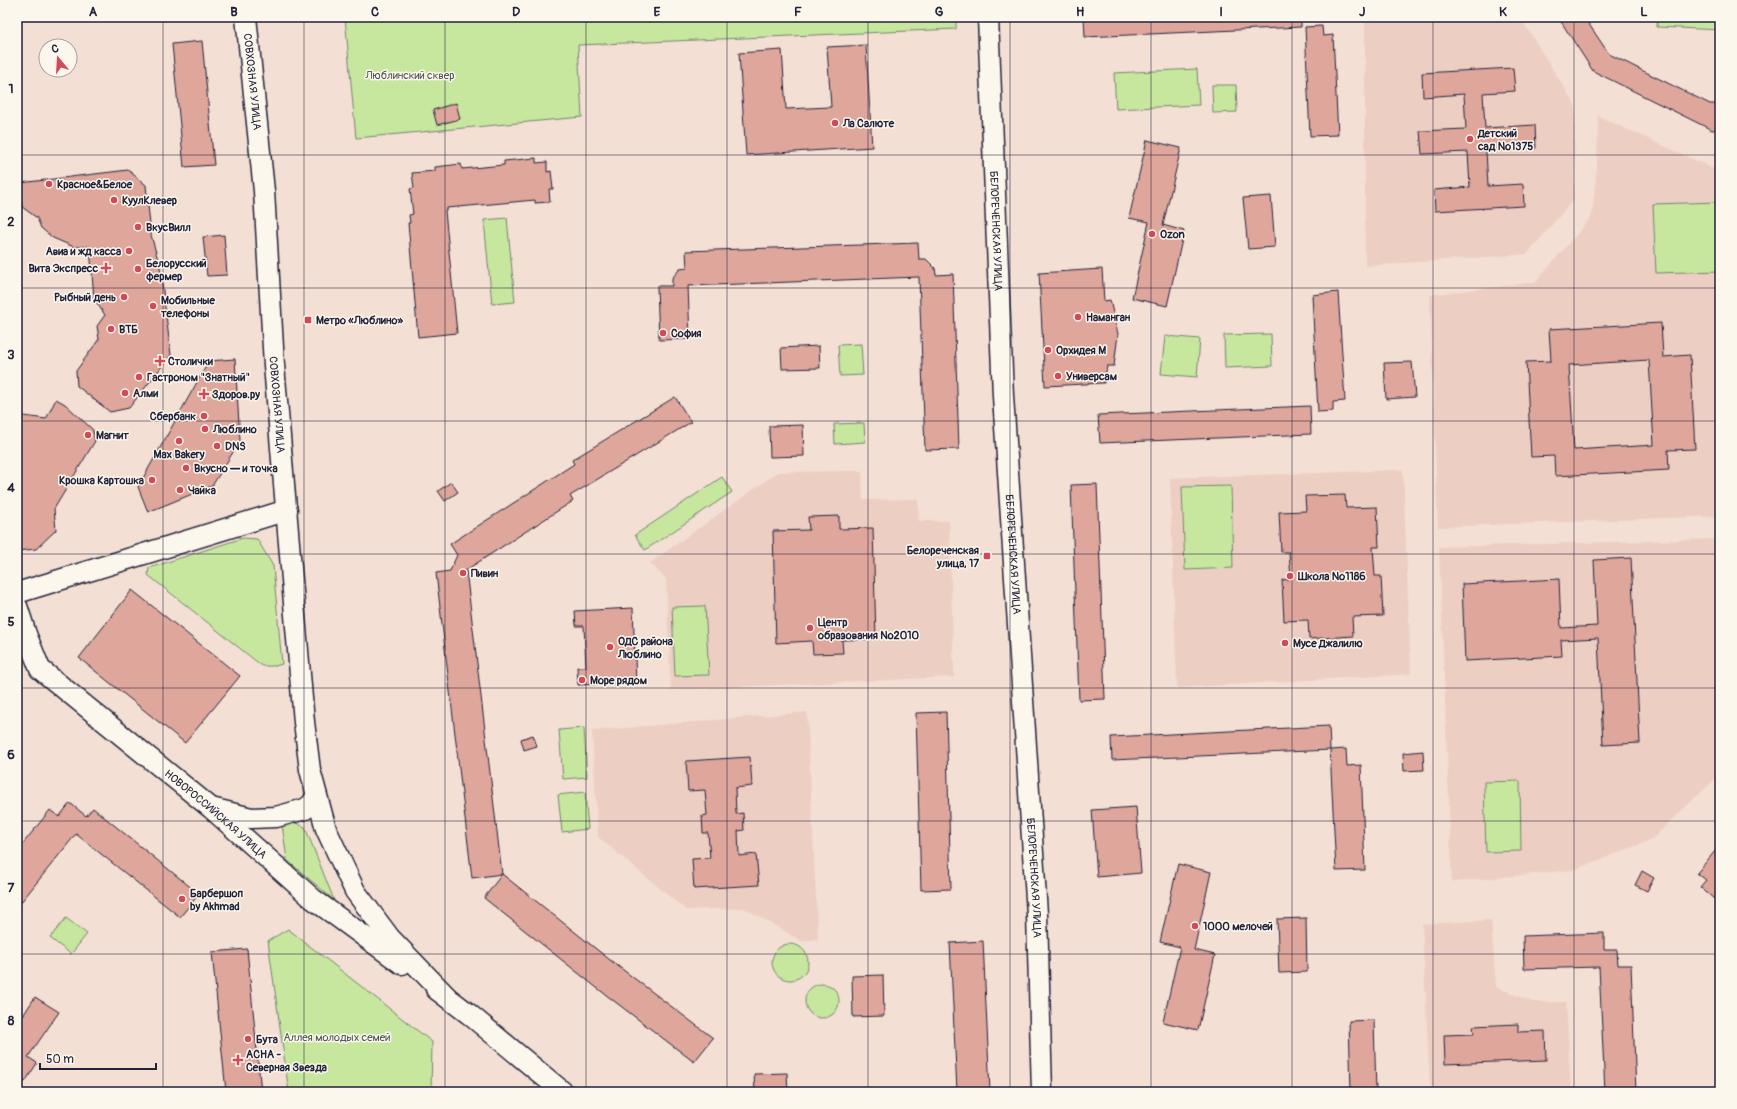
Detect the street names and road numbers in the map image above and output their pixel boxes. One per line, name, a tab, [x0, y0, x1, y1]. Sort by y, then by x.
street label: СОВХОЗНАЯ УЛИЦА	[241, 33, 264, 131]
street label: БЕЛОРЕЧЕНСКАЯ УЛИЦА	[987, 171, 1005, 291]
street label: СОВХОЗНАЯ УЛИЦА	[267, 356, 287, 454]
street label: БЕЛОРЕЧЕНСКАЯ УЛИЦА	[1002, 494, 1023, 615]
street label: НОВОРОССИЙСКАЯ УЛИЦА	[162, 767, 269, 862]
street label: БЕЛОРЕЧЕНСКАЯ УЛИЦА	[1024, 817, 1044, 938]

